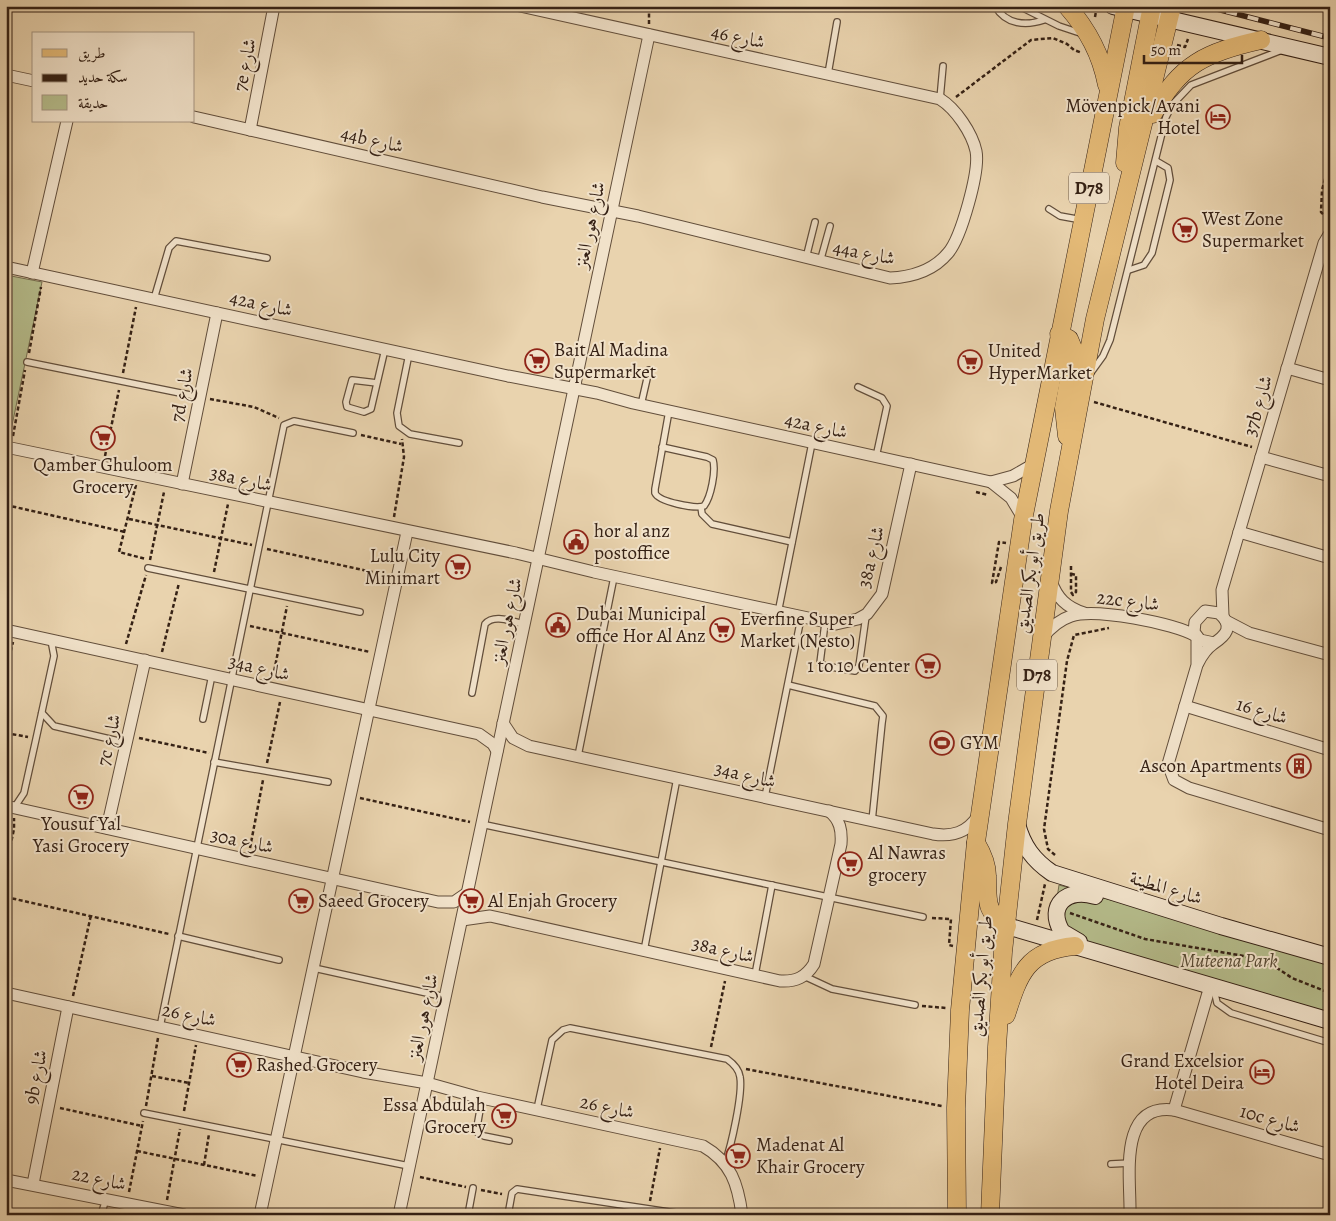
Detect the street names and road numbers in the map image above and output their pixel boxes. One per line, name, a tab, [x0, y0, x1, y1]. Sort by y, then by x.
street label: شارع 46	[708, 19, 767, 57]
street label: 7e شارع	[227, 36, 265, 94]
street label: 44b شارع	[338, 120, 406, 162]
road number: D78	[1069, 172, 1109, 204]
street label: شارع هور العنز	[568, 179, 614, 273]
street label: 44a شارع	[830, 234, 897, 274]
street label: 42a شارع	[227, 285, 295, 325]
street label: 7d شارع	[164, 366, 202, 425]
street label: 37b شارع	[1237, 372, 1281, 440]
street label: 42a شارع	[782, 407, 850, 447]
street label: 38a شارع	[207, 460, 274, 500]
street label: طريق أبو بكر الصديق	[1009, 511, 1051, 635]
street label: 38a شارع	[851, 523, 893, 591]
street label: شارع هور العنز	[485, 575, 531, 669]
street label: 22c شارع	[1095, 584, 1161, 620]
street label: 34a شارع	[225, 648, 292, 690]
road number: D78	[1017, 660, 1057, 690]
street label: شارع 16	[1233, 691, 1291, 733]
street label: 7c شارع	[90, 711, 130, 769]
street label: 34a شارع	[711, 755, 778, 797]
street label: 30a شارع	[208, 822, 276, 862]
street label: شارع المطينة	[1126, 865, 1205, 913]
street label: طريق أبو بكر الصديق	[963, 914, 999, 1038]
street label: 38a شارع	[689, 930, 756, 972]
street label: شارع هور العنز	[401, 971, 447, 1065]
street label: شارع 26	[159, 997, 218, 1035]
street label: 9b شارع	[18, 1048, 56, 1107]
street label: شارع 26	[577, 1089, 636, 1127]
street label: 10c شارع	[1236, 1098, 1303, 1142]
street label: شارع 22	[69, 1161, 129, 1199]

